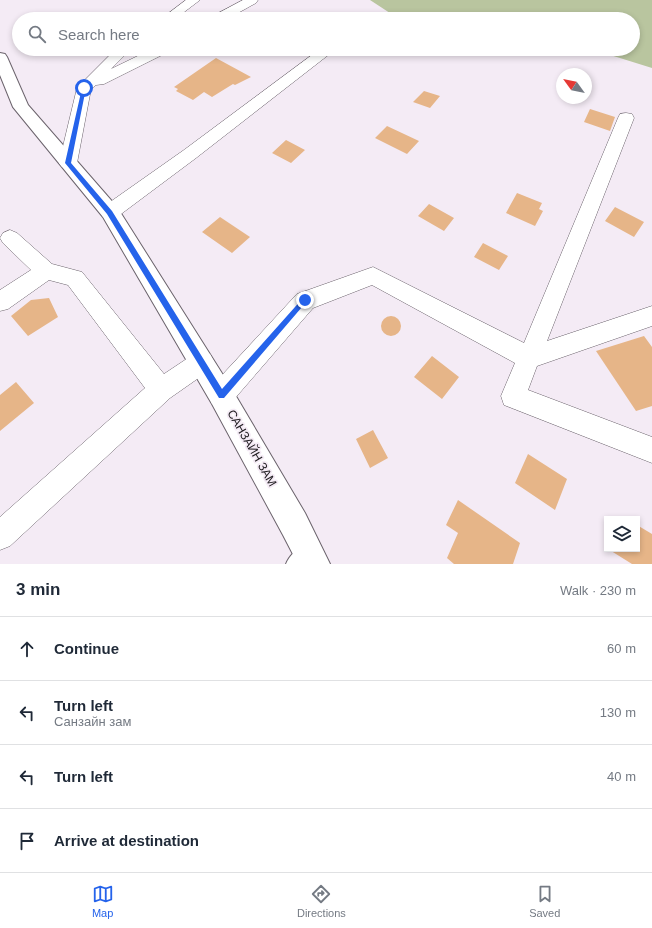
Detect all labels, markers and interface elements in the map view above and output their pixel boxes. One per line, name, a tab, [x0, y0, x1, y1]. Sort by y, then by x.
search box	[12, 12, 640, 56]
icon: search	[26, 23, 48, 45]
text: Search here	[58, 26, 140, 43]
north arrow	[556, 68, 592, 104]
route start	[75, 79, 93, 97]
route end	[296, 291, 314, 309]
street label: САНЗАЙН ЗАМ	[224, 407, 280, 489]
map controls	[604, 516, 640, 552]
button: layers	[604, 516, 640, 552]
text: 3 min	[16, 580, 60, 599]
text: Walk · 230 m	[560, 583, 636, 598]
icon: ahead	[16, 638, 38, 660]
text: Continue	[54, 640, 119, 657]
text: 60 m	[607, 641, 636, 656]
text: Turn left	[54, 697, 113, 714]
icon: left	[16, 702, 38, 724]
text: 130 m	[600, 705, 636, 720]
text: Санзайн зам	[54, 714, 131, 729]
icon: left	[16, 766, 38, 788]
text: Turn left	[54, 768, 113, 785]
text: 40 m	[607, 769, 636, 784]
icon: arrive	[16, 830, 38, 852]
text: Arrive at destination	[54, 832, 199, 849]
tab: Map	[92, 883, 114, 919]
tab: Directions	[297, 883, 346, 919]
tab: Saved	[529, 883, 560, 919]

